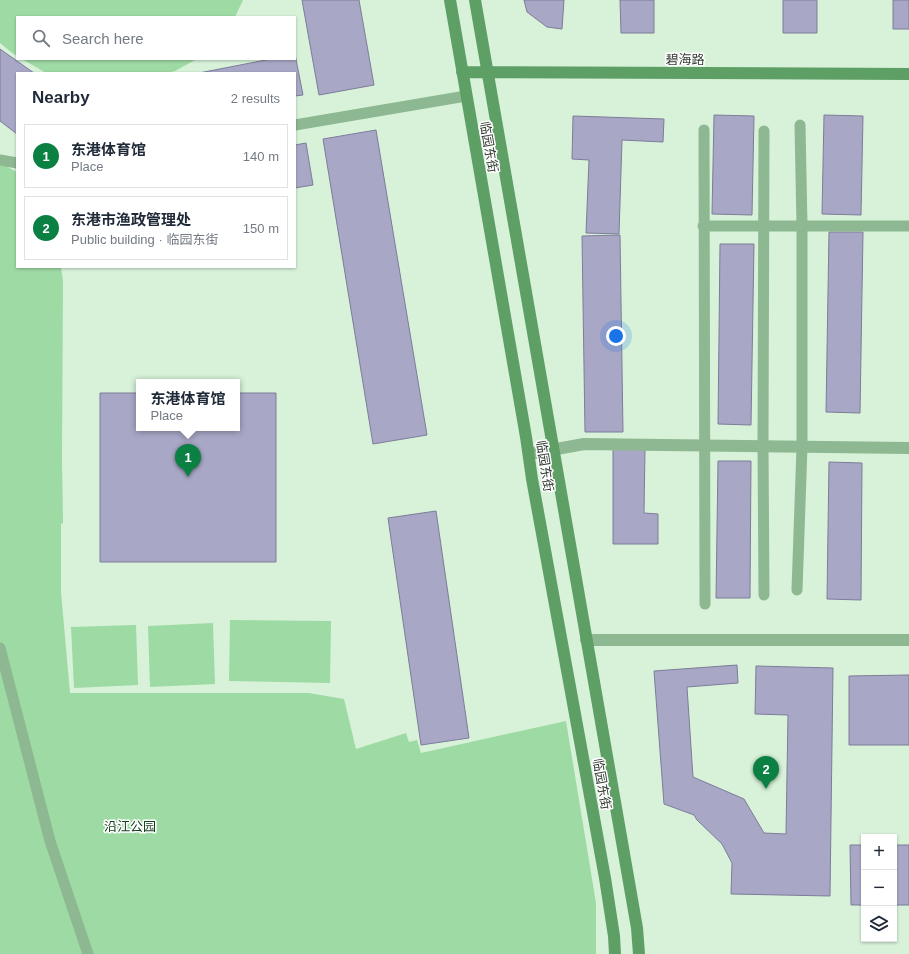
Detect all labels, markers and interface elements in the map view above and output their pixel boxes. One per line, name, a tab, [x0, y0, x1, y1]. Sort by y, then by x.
search box	[16, 16, 296, 60]
icon: search	[30, 27, 52, 49]
text: Search here	[62, 30, 144, 47]
street label: 碧海路	[665, 52, 705, 67]
text: Nearby	[32, 88, 90, 107]
text: 2 results	[231, 91, 280, 106]
street label: 临园东街	[477, 120, 501, 174]
text: 东港体育馆	[71, 141, 146, 158]
text: 1	[42, 149, 50, 164]
text: 140 m	[243, 149, 279, 164]
text: Place	[71, 159, 104, 174]
text: 东港市渔政管理处	[71, 211, 191, 228]
text: 2	[42, 221, 50, 236]
text: 150 m	[243, 221, 279, 236]
text: Public building · 临园东街	[71, 232, 218, 247]
your location	[606, 326, 626, 346]
popup	[136, 379, 240, 431]
text: 东港体育馆	[150, 390, 226, 407]
text: Place	[150, 408, 183, 423]
street label: 临园东街	[534, 439, 556, 493]
pin: 1	[175, 444, 201, 477]
pin: 2	[753, 756, 779, 789]
street label: 临园东街	[590, 757, 614, 811]
park label: 沿江公园	[104, 819, 156, 834]
map controls	[861, 834, 897, 942]
button: +	[861, 834, 897, 870]
button: −	[861, 870, 897, 906]
button: layers	[861, 906, 897, 942]

